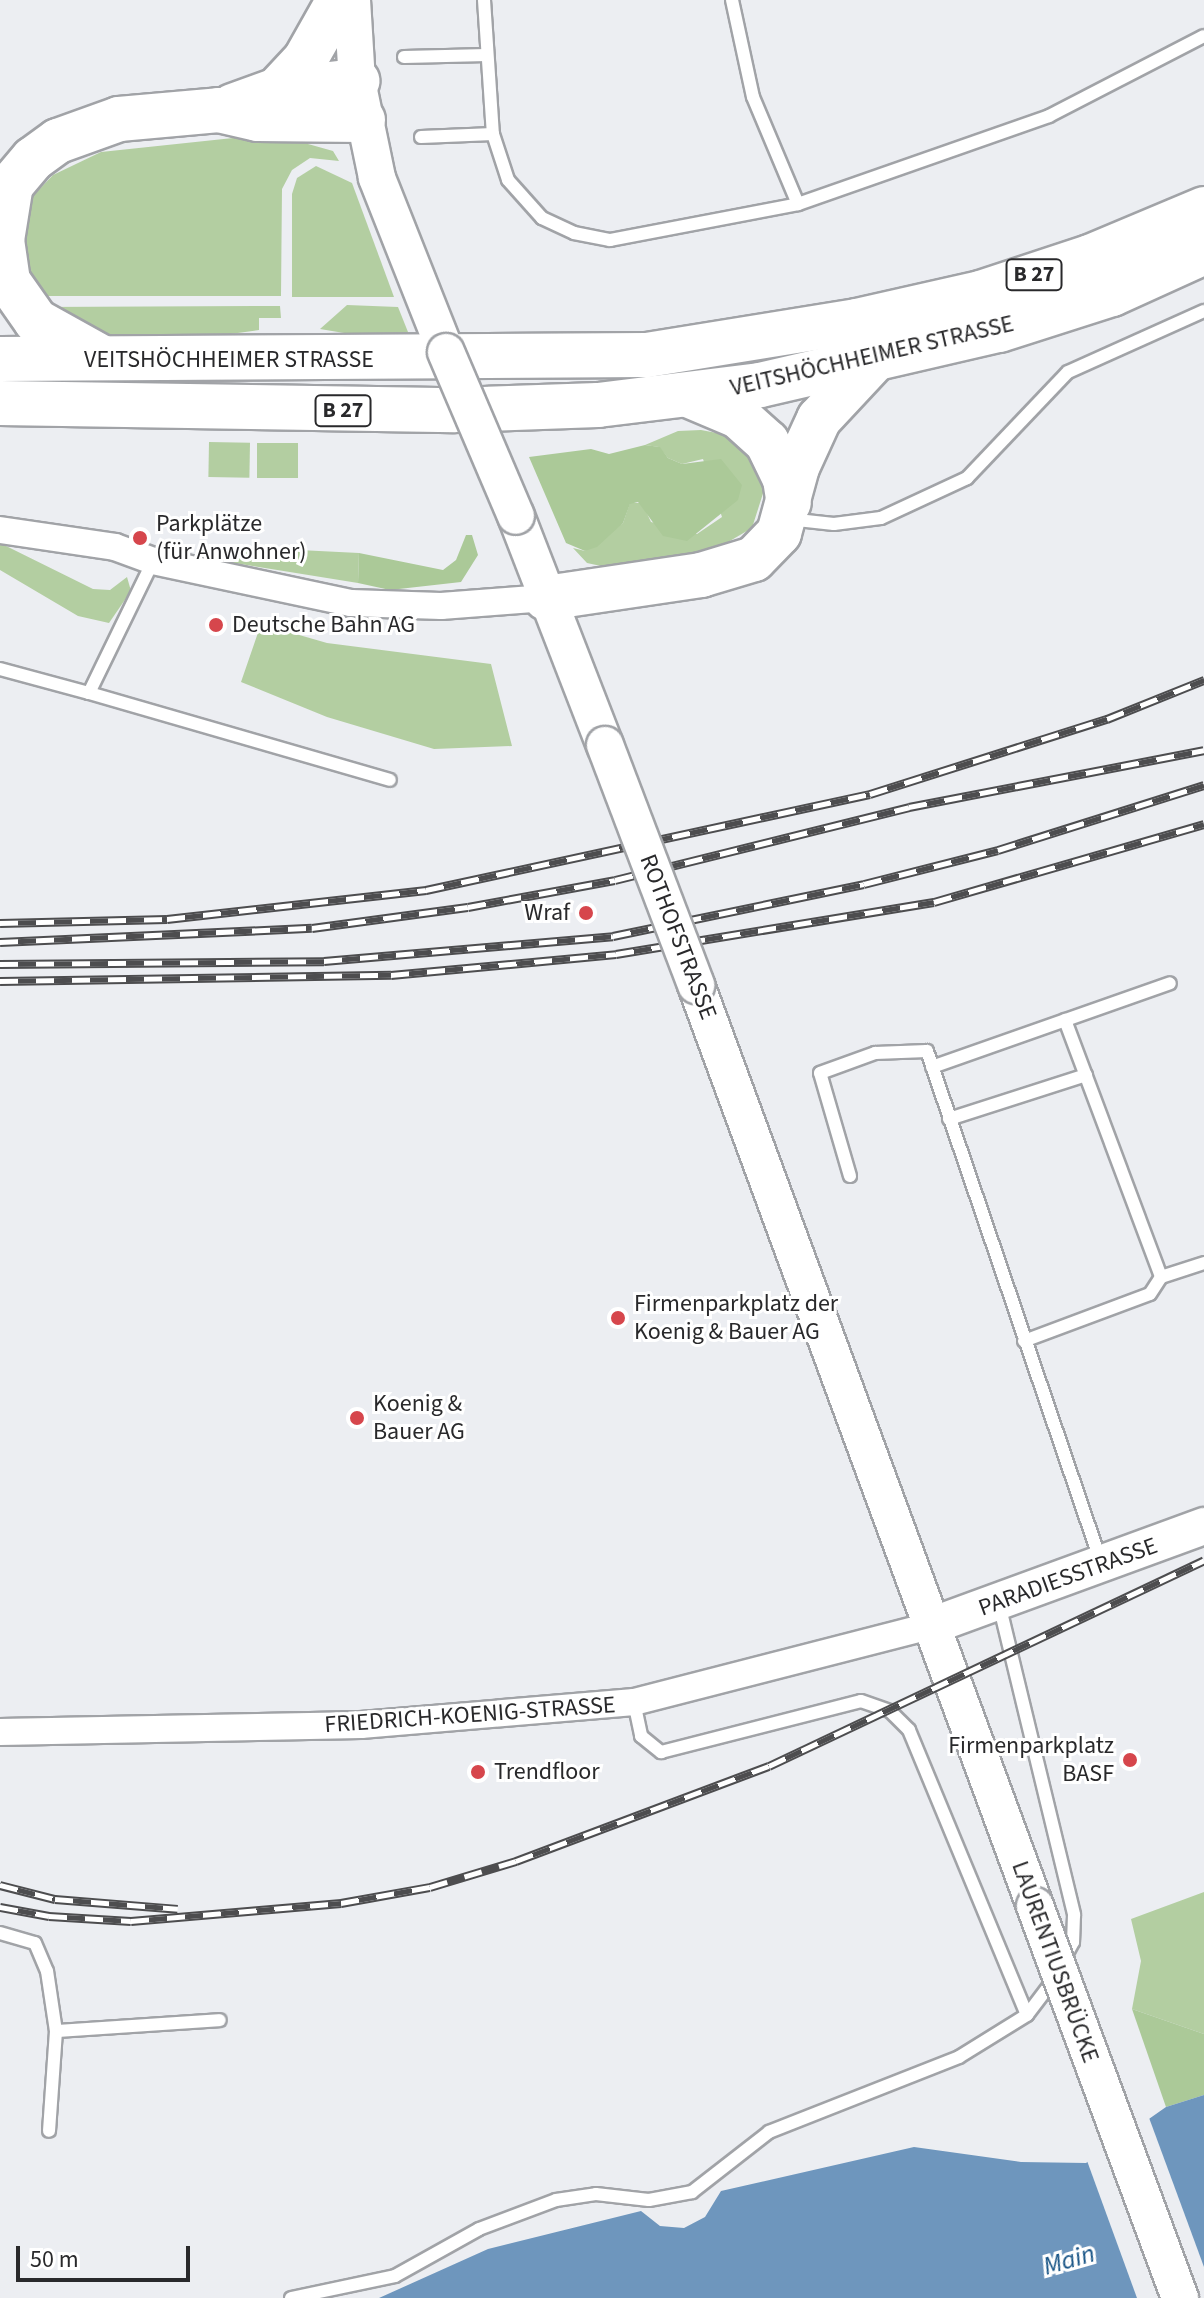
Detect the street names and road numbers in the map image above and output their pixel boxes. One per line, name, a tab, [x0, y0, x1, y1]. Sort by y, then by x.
road number: B 27	[1004, 257, 1064, 293]
street label: VEITSHÖCHHEIMER STRASSE	[728, 309, 1016, 403]
street label: VEITSHÖCHHEIMER STRASSE	[84, 346, 374, 374]
road number: B 27	[313, 393, 373, 429]
street label: ROTHOFSTRASSE	[633, 850, 723, 1024]
street label: PARADIESSTRASSE	[975, 1531, 1161, 1623]
street label: FRIEDRICH-KOENIG-STRASSE	[324, 1690, 616, 1740]
street label: LAURENTIUSBRÜCKE	[1005, 1857, 1105, 2067]

